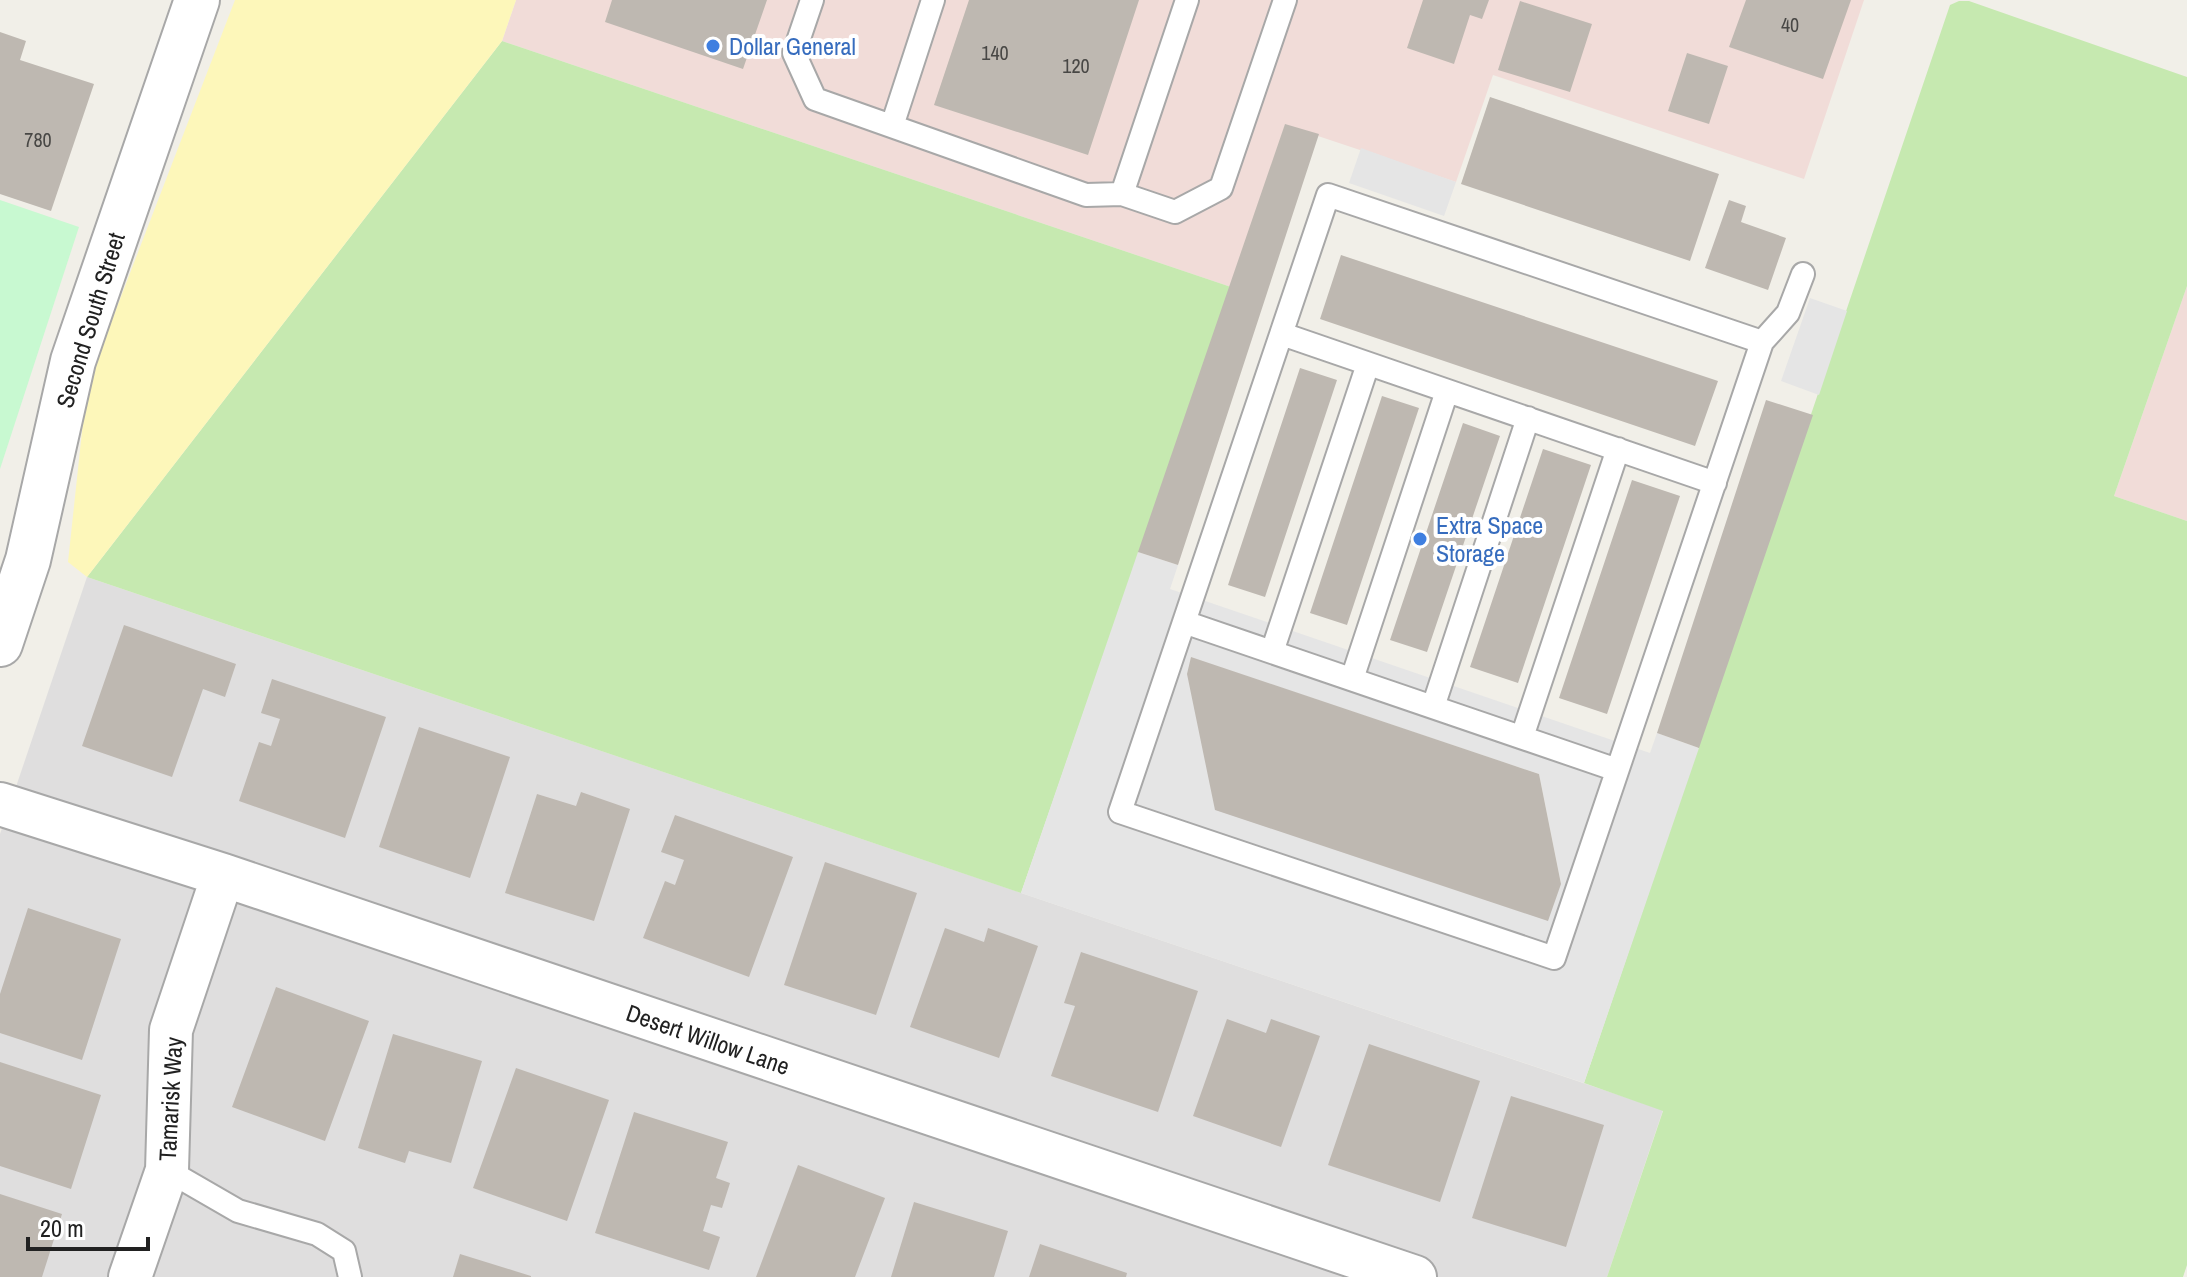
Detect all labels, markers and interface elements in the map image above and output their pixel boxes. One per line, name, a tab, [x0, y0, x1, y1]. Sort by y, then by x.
house number: 40	[1781, 11, 1799, 38]
place label: Dollar General	[729, 30, 856, 62]
marker: Dollar General	[704, 37, 722, 55]
house number: 140	[981, 39, 1009, 66]
house number: 120	[1062, 52, 1090, 79]
house number: 780	[24, 126, 52, 153]
street label: Second South Street	[48, 228, 132, 412]
place label: Extra Space Storage	[1436, 509, 1543, 569]
marker: Extra Space Storage	[1411, 530, 1429, 548]
street label: Desert Willow Lane	[622, 996, 794, 1082]
street label: Tamarisk Way	[151, 1036, 189, 1162]
scale bar	[28, 1201, 148, 1251]
text: 20 m	[40, 1212, 84, 1244]

